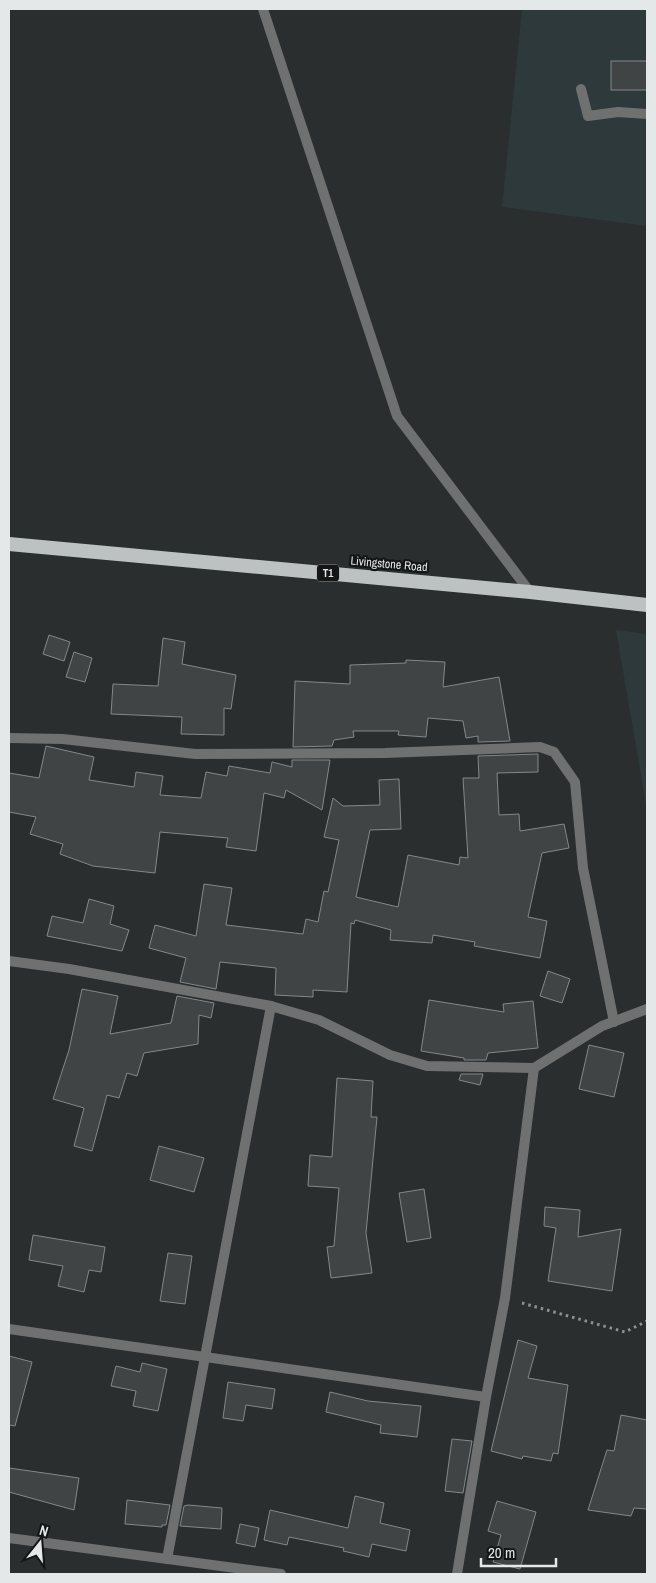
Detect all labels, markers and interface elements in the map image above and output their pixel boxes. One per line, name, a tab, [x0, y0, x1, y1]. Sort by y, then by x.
street label: Livingstone Road	[350, 553, 428, 575]
road number: T1	[317, 564, 339, 582]
north arrow	[15, 1518, 65, 1568]
text: N	[37, 1521, 50, 1540]
scale bar	[481, 1536, 556, 1568]
text: 20 m	[488, 1542, 515, 1563]

